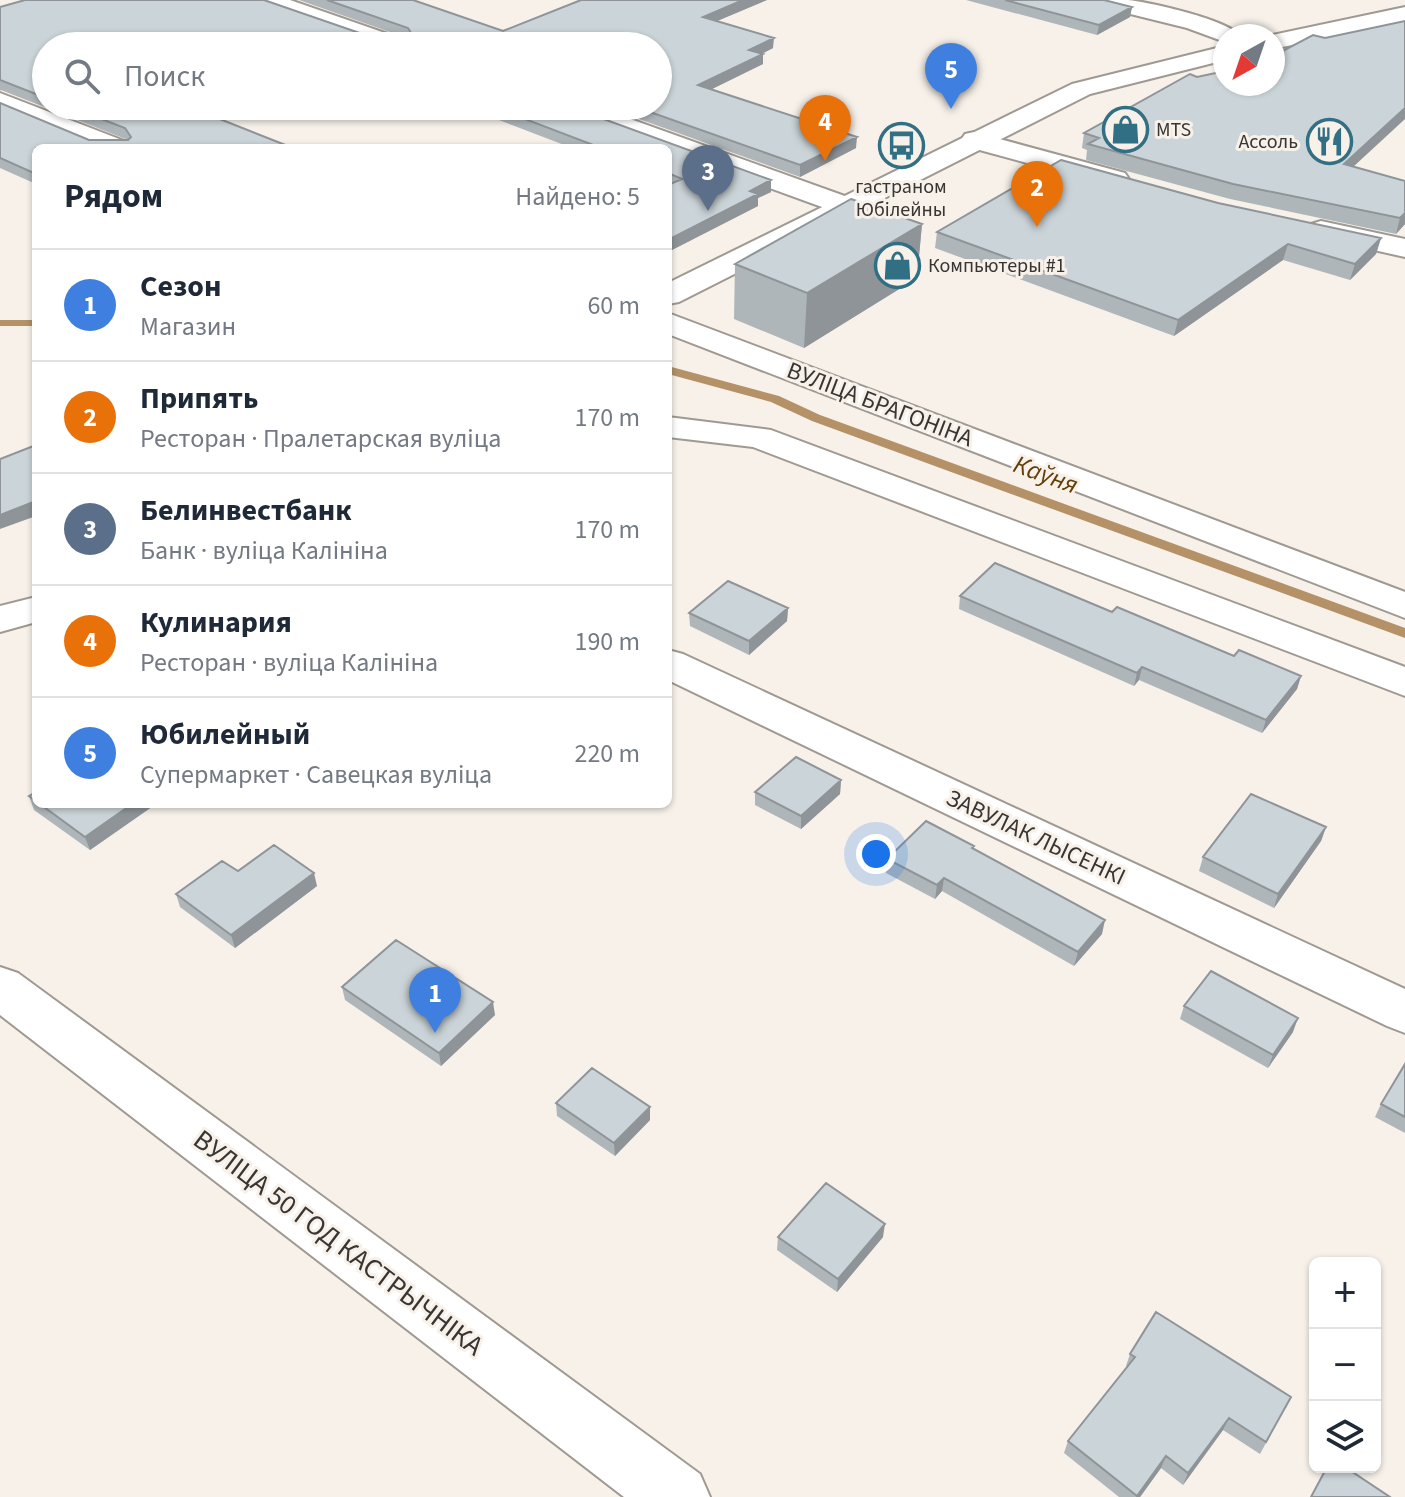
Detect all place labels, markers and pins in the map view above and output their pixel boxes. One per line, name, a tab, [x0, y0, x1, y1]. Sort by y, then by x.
pin: 5	[925, 43, 977, 109]
pin: 4	[799, 95, 851, 161]
shop icon: MTS	[1101, 105, 1149, 153]
place label: MTS	[1156, 116, 1191, 144]
restaurant icon: Ассоль	[1305, 117, 1353, 165]
bus stop icon: гастраном Юбілейны	[877, 122, 925, 170]
place label: Ассоль	[1238, 128, 1298, 156]
pin: 3	[682, 145, 734, 211]
pin: 2	[1011, 161, 1063, 227]
place label: гастраном Юбілейны	[855, 173, 947, 224]
shop icon: Компьютеры #1	[873, 241, 921, 289]
place label: Компьютеры #1	[928, 252, 1066, 280]
pin: 1	[409, 967, 461, 1033]

